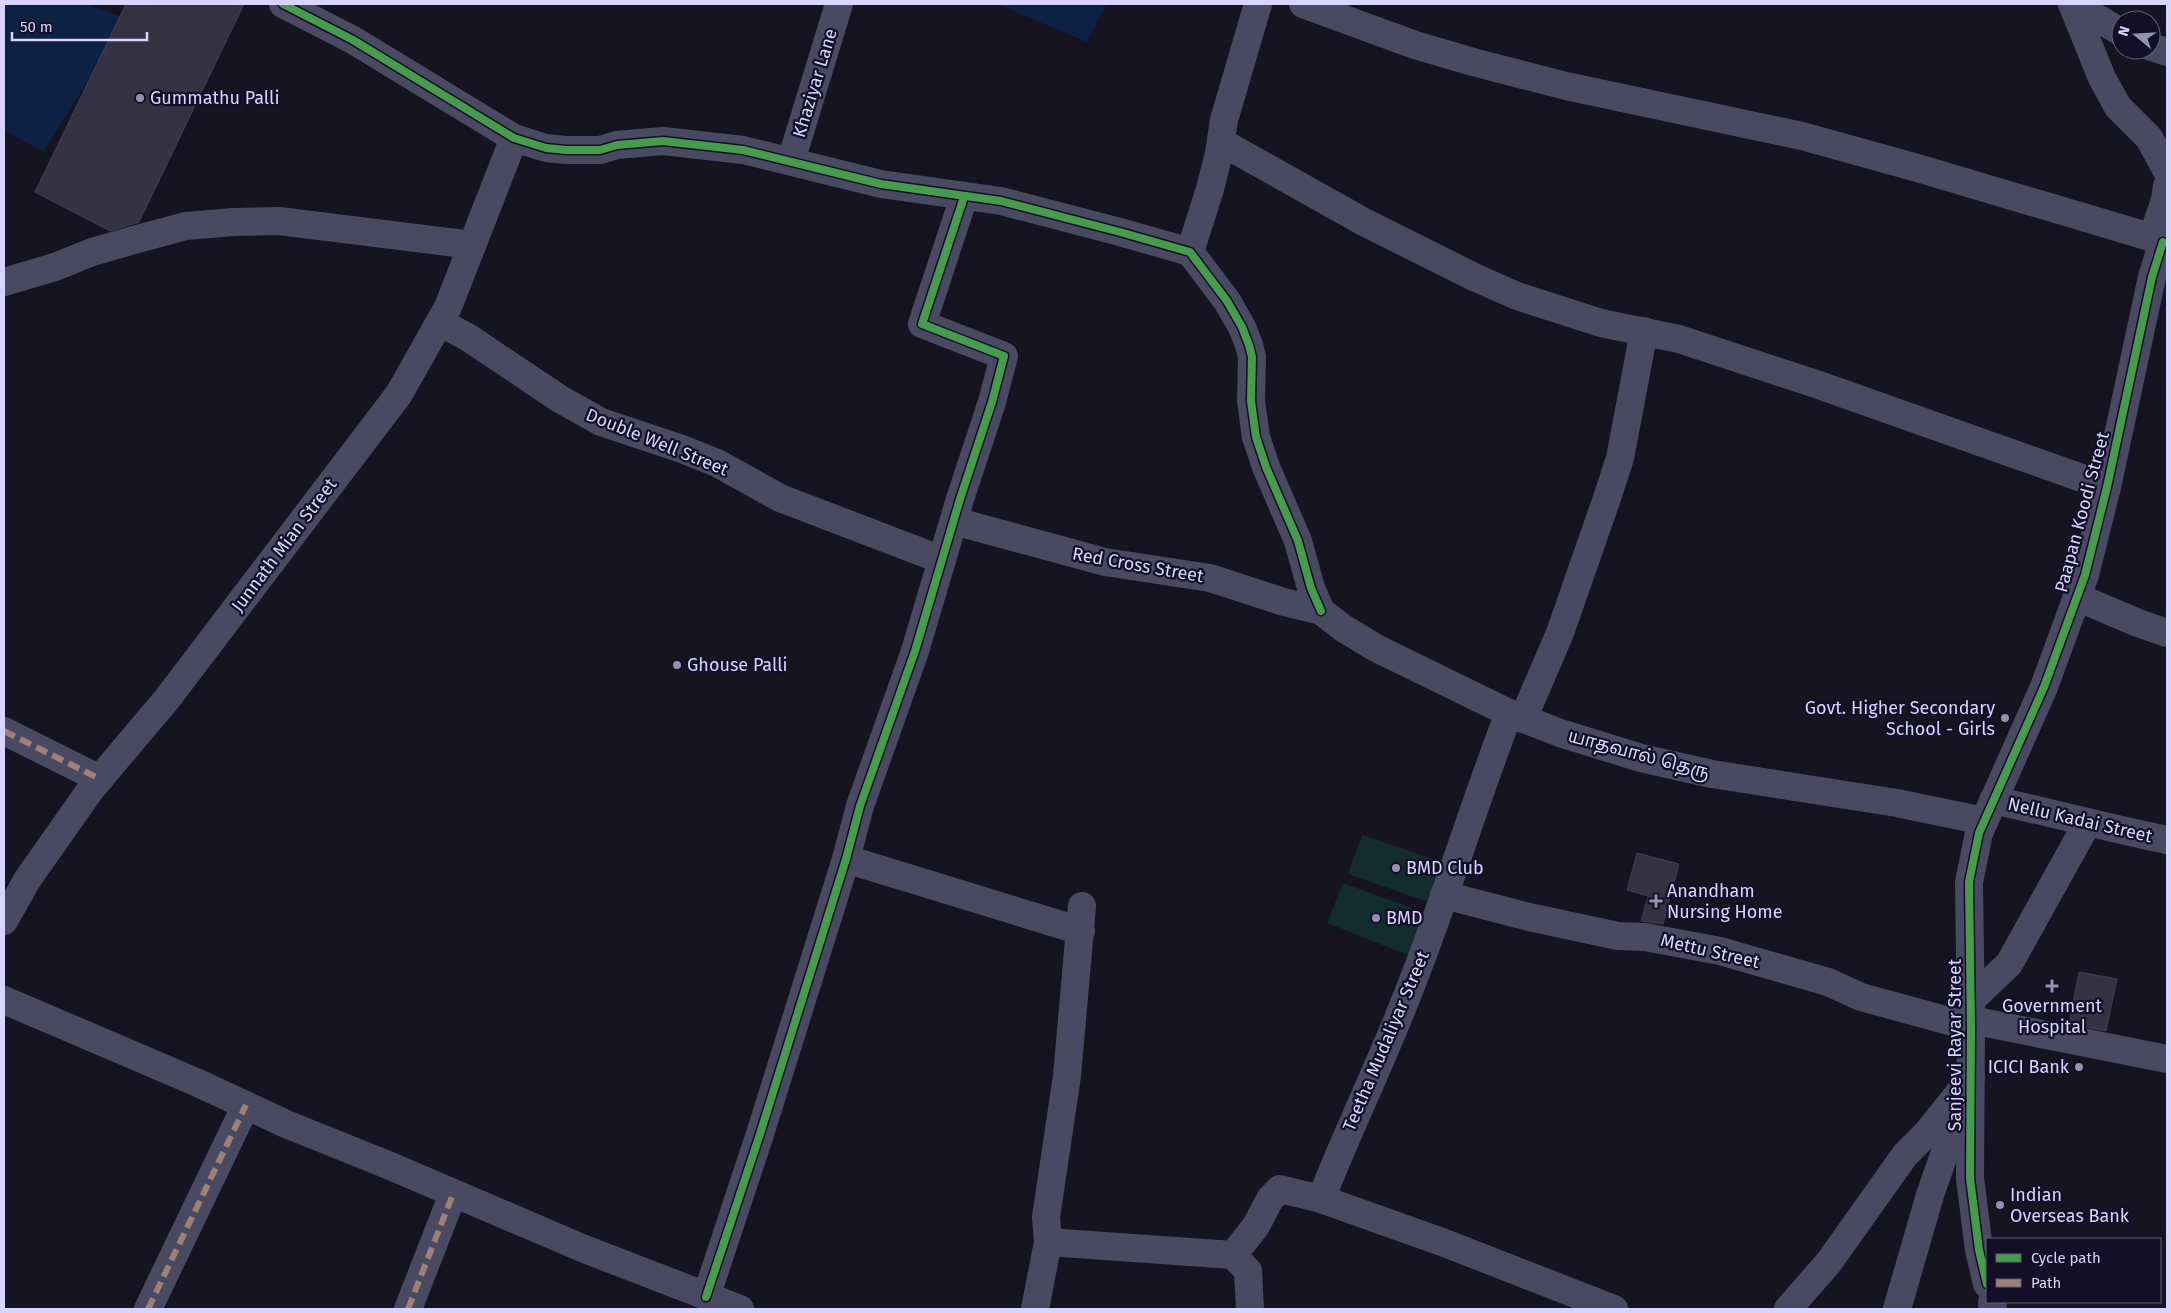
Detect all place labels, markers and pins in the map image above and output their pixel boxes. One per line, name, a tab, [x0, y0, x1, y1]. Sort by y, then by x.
place label: Gummathu Palli	[150, 87, 279, 109]
marker: Gummathu Palli	[134, 92, 146, 104]
place label: Ghouse Palli	[687, 654, 788, 676]
marker: Ghouse Palli	[671, 659, 683, 671]
place label: Govt. Higher Secondary School - Girls	[1805, 697, 1995, 740]
marker: Govt. Higher Secondary School - Girls	[1999, 712, 2011, 724]
place label: BMD Club	[1406, 857, 1484, 879]
marker: BMD Club	[1390, 862, 1402, 874]
place label: Anandham Nursing Home	[1667, 880, 1783, 923]
marker: Anandham Nursing Home	[1649, 894, 1663, 908]
place label: BMD	[1386, 907, 1423, 929]
marker: BMD	[1370, 912, 1382, 924]
marker: Government Hospital	[2045, 979, 2059, 993]
place label: Government Hospital	[2002, 995, 2103, 1038]
place label: ICICI Bank	[1988, 1056, 2070, 1078]
marker: ICICI Bank	[2073, 1061, 2085, 1073]
place label: Indian Overseas Bank	[2010, 1184, 2130, 1227]
marker: Indian Overseas Bank	[1994, 1199, 2006, 1211]

